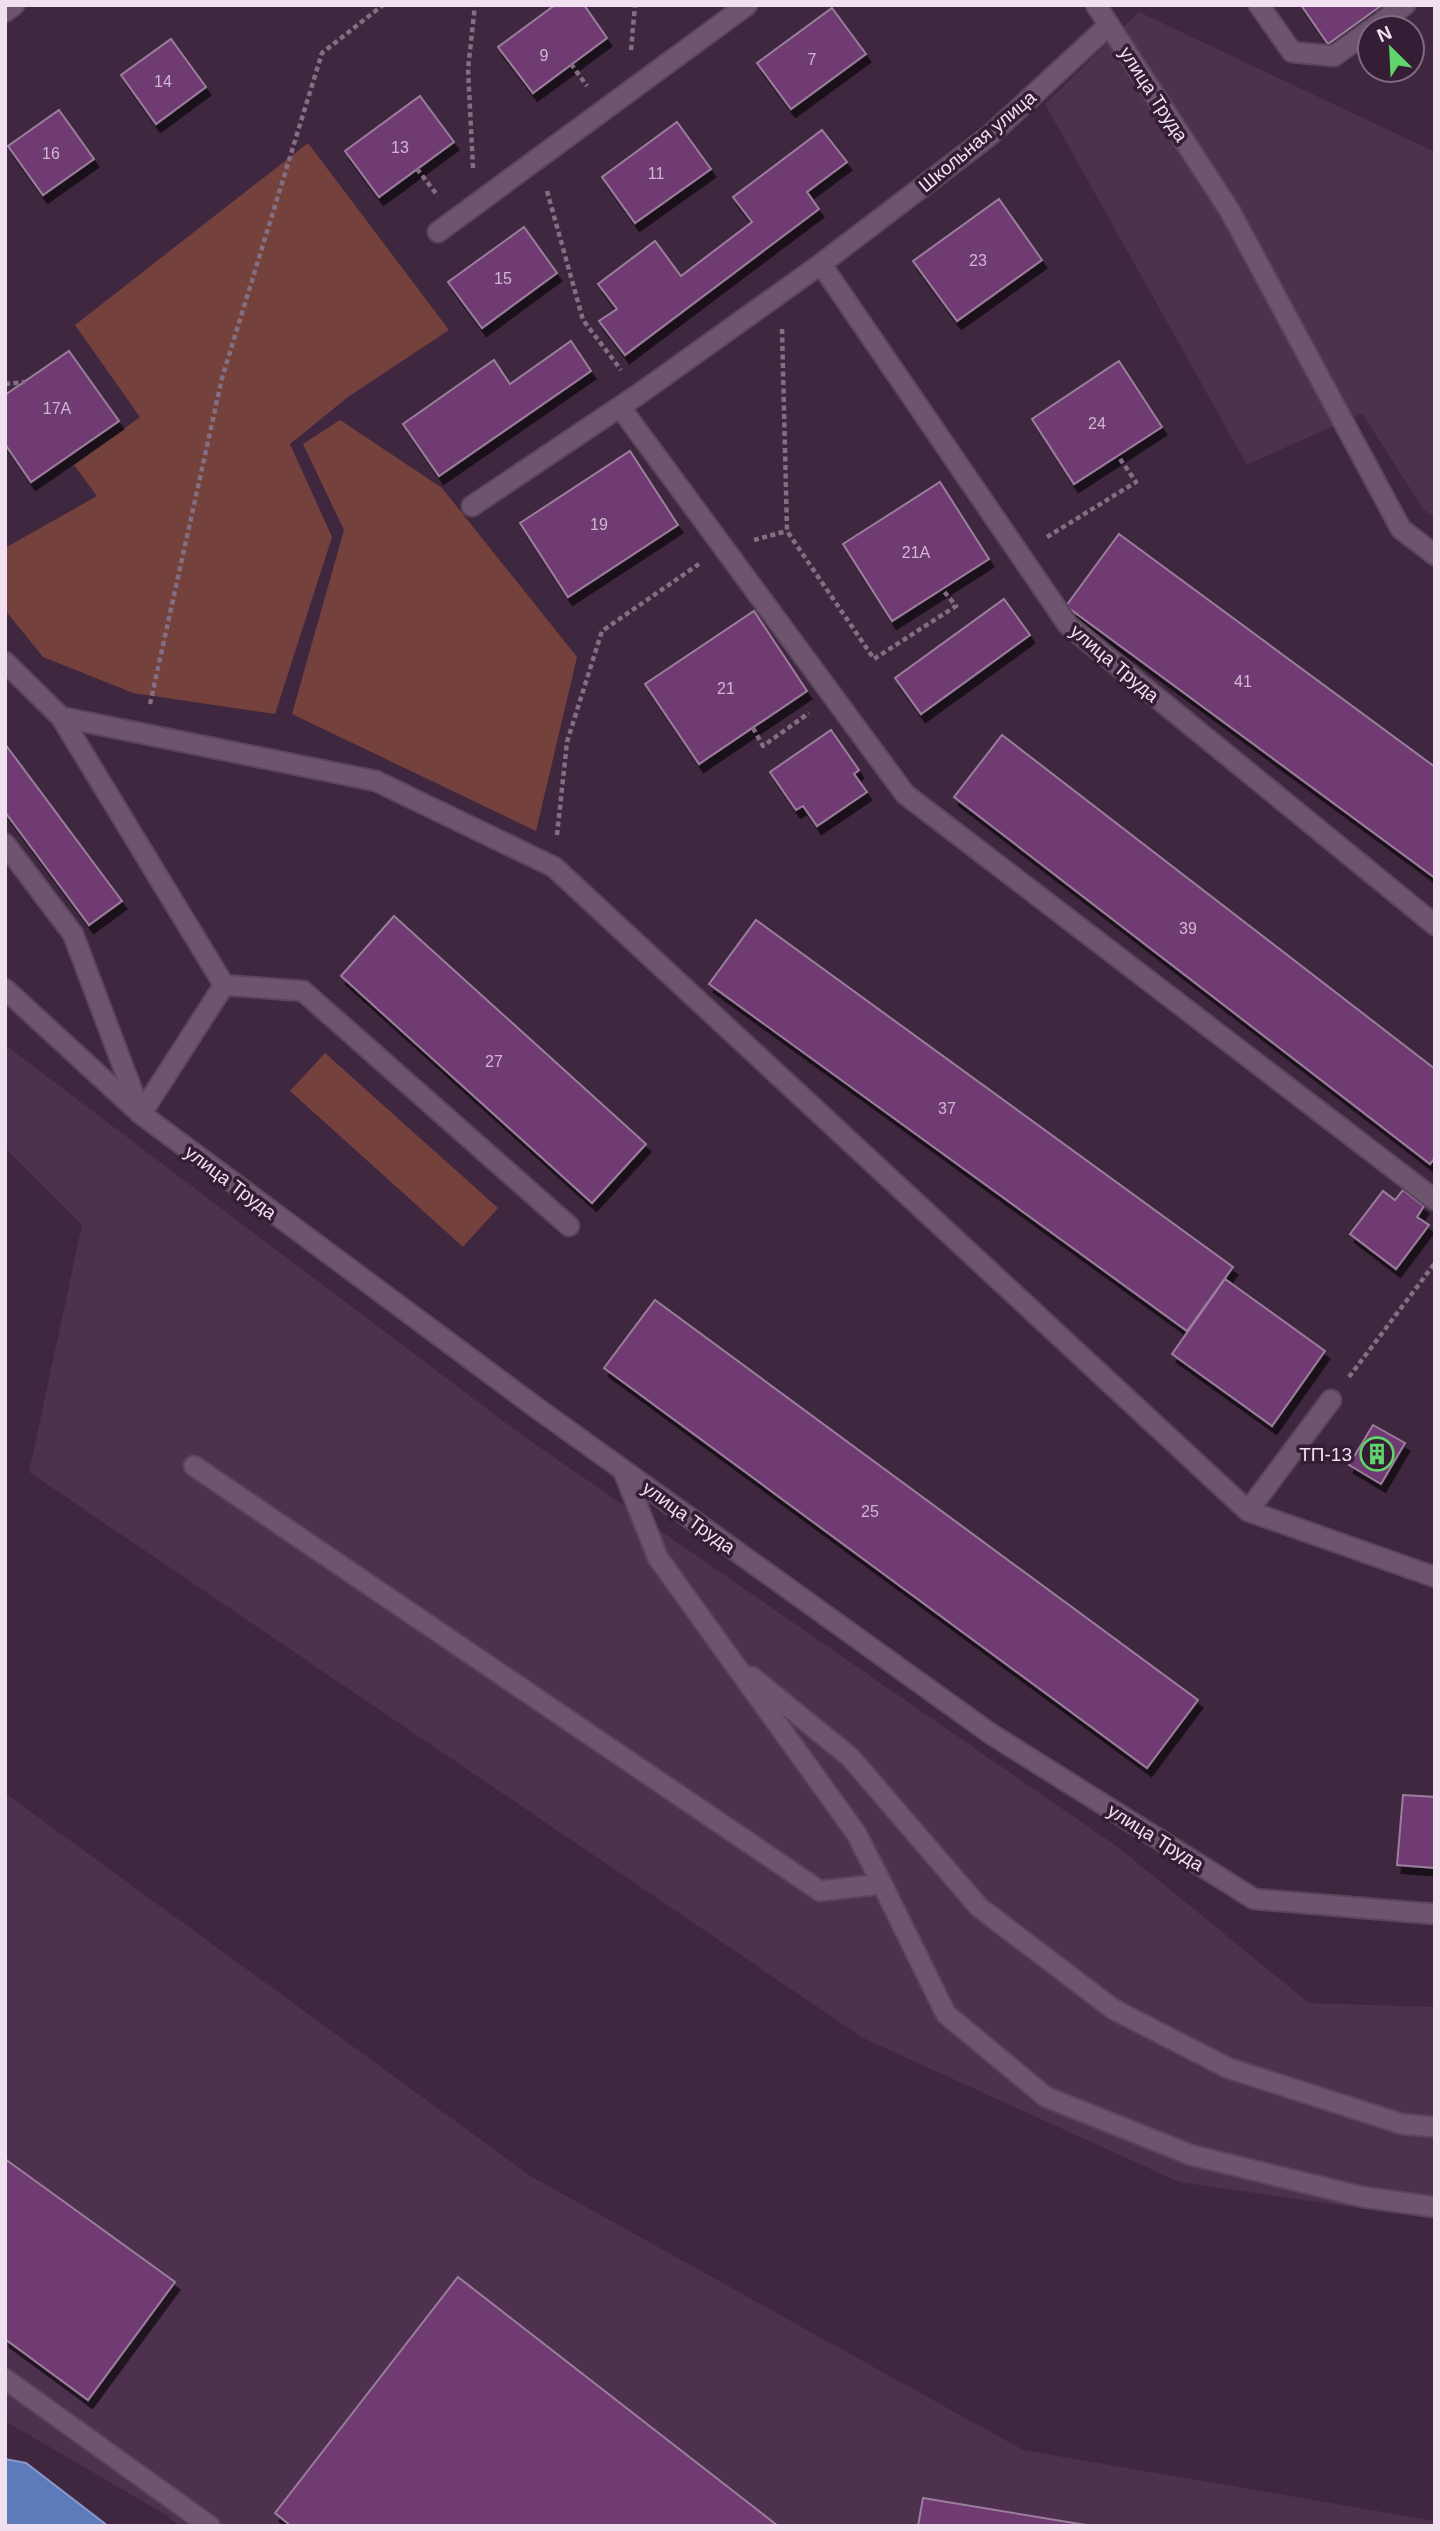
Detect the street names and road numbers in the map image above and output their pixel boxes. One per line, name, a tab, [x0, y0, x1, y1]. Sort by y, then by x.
street label: улица Труда	[1115, 43, 1192, 146]
street label: Школьная улица	[915, 86, 1040, 196]
street label: улица Труда	[1066, 620, 1163, 707]
street label: улица Труда	[181, 1141, 281, 1224]
street label: улица Труда	[638, 1477, 739, 1558]
street label: улица Труда	[1104, 1800, 1208, 1875]

